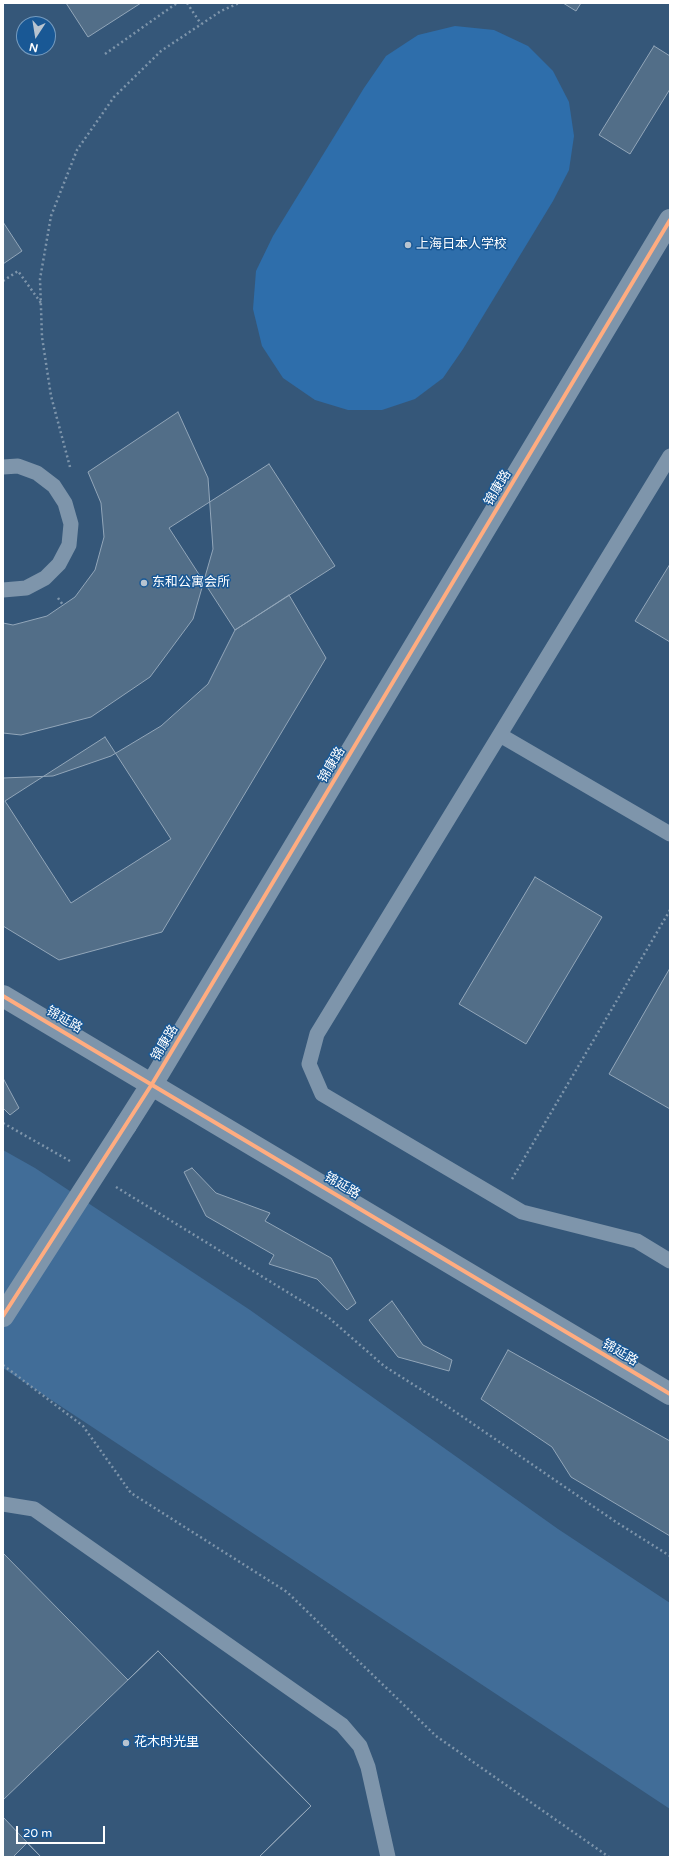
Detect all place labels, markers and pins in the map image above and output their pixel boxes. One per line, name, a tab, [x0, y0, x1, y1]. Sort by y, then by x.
place label: 上海日本人学校	[416, 237, 507, 253]
marker: 上海日本人学校	[403, 240, 413, 250]
place label: 东和公寓会所	[152, 575, 230, 591]
marker: 东和公寓会所	[139, 578, 149, 588]
place label: 花木时光里	[134, 1735, 199, 1751]
marker: 花木时光里	[121, 1738, 131, 1748]

